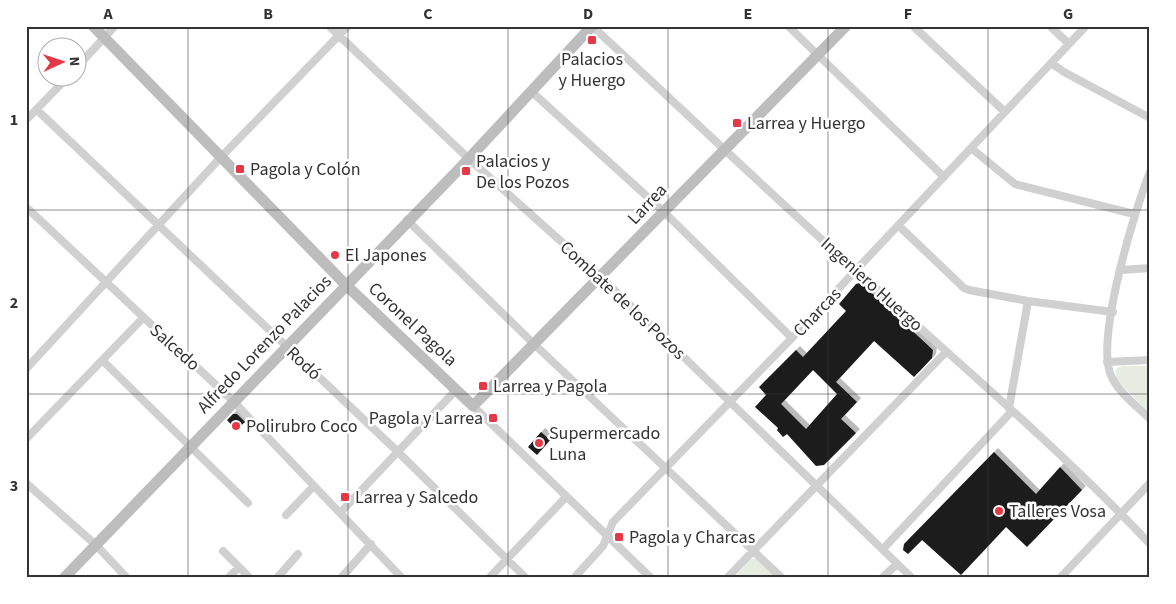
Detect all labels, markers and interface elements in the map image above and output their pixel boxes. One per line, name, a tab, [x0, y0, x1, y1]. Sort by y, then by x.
text: A	[102, 3, 113, 25]
text: B	[263, 3, 273, 25]
text: C	[423, 3, 433, 25]
text: D	[583, 3, 593, 25]
text: E	[744, 3, 752, 25]
text: F	[904, 3, 912, 25]
text: G	[1063, 3, 1073, 25]
marker: Palacios y Huergo	[586, 34, 598, 46]
north arrow	[38, 38, 88, 88]
place label: Palacios y Huergo	[558, 47, 626, 93]
text: N	[64, 56, 84, 67]
text: 1	[10, 109, 18, 131]
place label: Larrea y Huergo	[747, 111, 866, 136]
marker: Larrea y Huergo	[731, 117, 743, 129]
place label: Palacios y De los Pozos	[476, 149, 569, 195]
place label: Pagola y Colón	[250, 157, 361, 182]
marker: Pagola y Colón	[234, 163, 246, 175]
marker: Palacios y De los Pozos	[460, 165, 472, 177]
street label: Larrea	[622, 178, 673, 230]
street label: Ingeniero Huergo	[815, 232, 928, 337]
street label: Combate de los Pozos	[554, 235, 691, 365]
place label: El Japones	[345, 243, 426, 268]
marker: El Japones	[329, 249, 341, 261]
street label: Alfredo Lorenzo Palacios	[191, 269, 337, 419]
street label: Coronel Pagola	[363, 276, 463, 372]
street label: Charcas	[788, 282, 847, 343]
text: 2	[10, 292, 18, 314]
street label: Salcedo	[144, 318, 205, 377]
street label: Rodó	[281, 341, 327, 386]
place label: Larrea y Pagola	[493, 374, 607, 399]
marker: Larrea y Pagola	[477, 380, 489, 392]
place label: Pagola y Larrea	[369, 406, 483, 431]
marker: Pagola y Larrea	[487, 412, 499, 424]
place label: Polirubro Coco	[246, 414, 358, 439]
marker: Polirubro Coco	[230, 420, 242, 432]
place label: Supermercado Luna	[549, 421, 660, 467]
marker: Supermercado Luna	[533, 437, 545, 449]
text: 3	[10, 475, 18, 497]
place label: Larrea y Salcedo	[355, 485, 478, 510]
marker: Larrea y Salcedo	[339, 491, 351, 503]
place label: Talleres Vosa	[1009, 499, 1106, 524]
marker: Talleres Vosa	[993, 505, 1005, 517]
place label: Pagola y Charcas	[629, 525, 755, 550]
marker: Pagola y Charcas	[613, 531, 625, 543]

